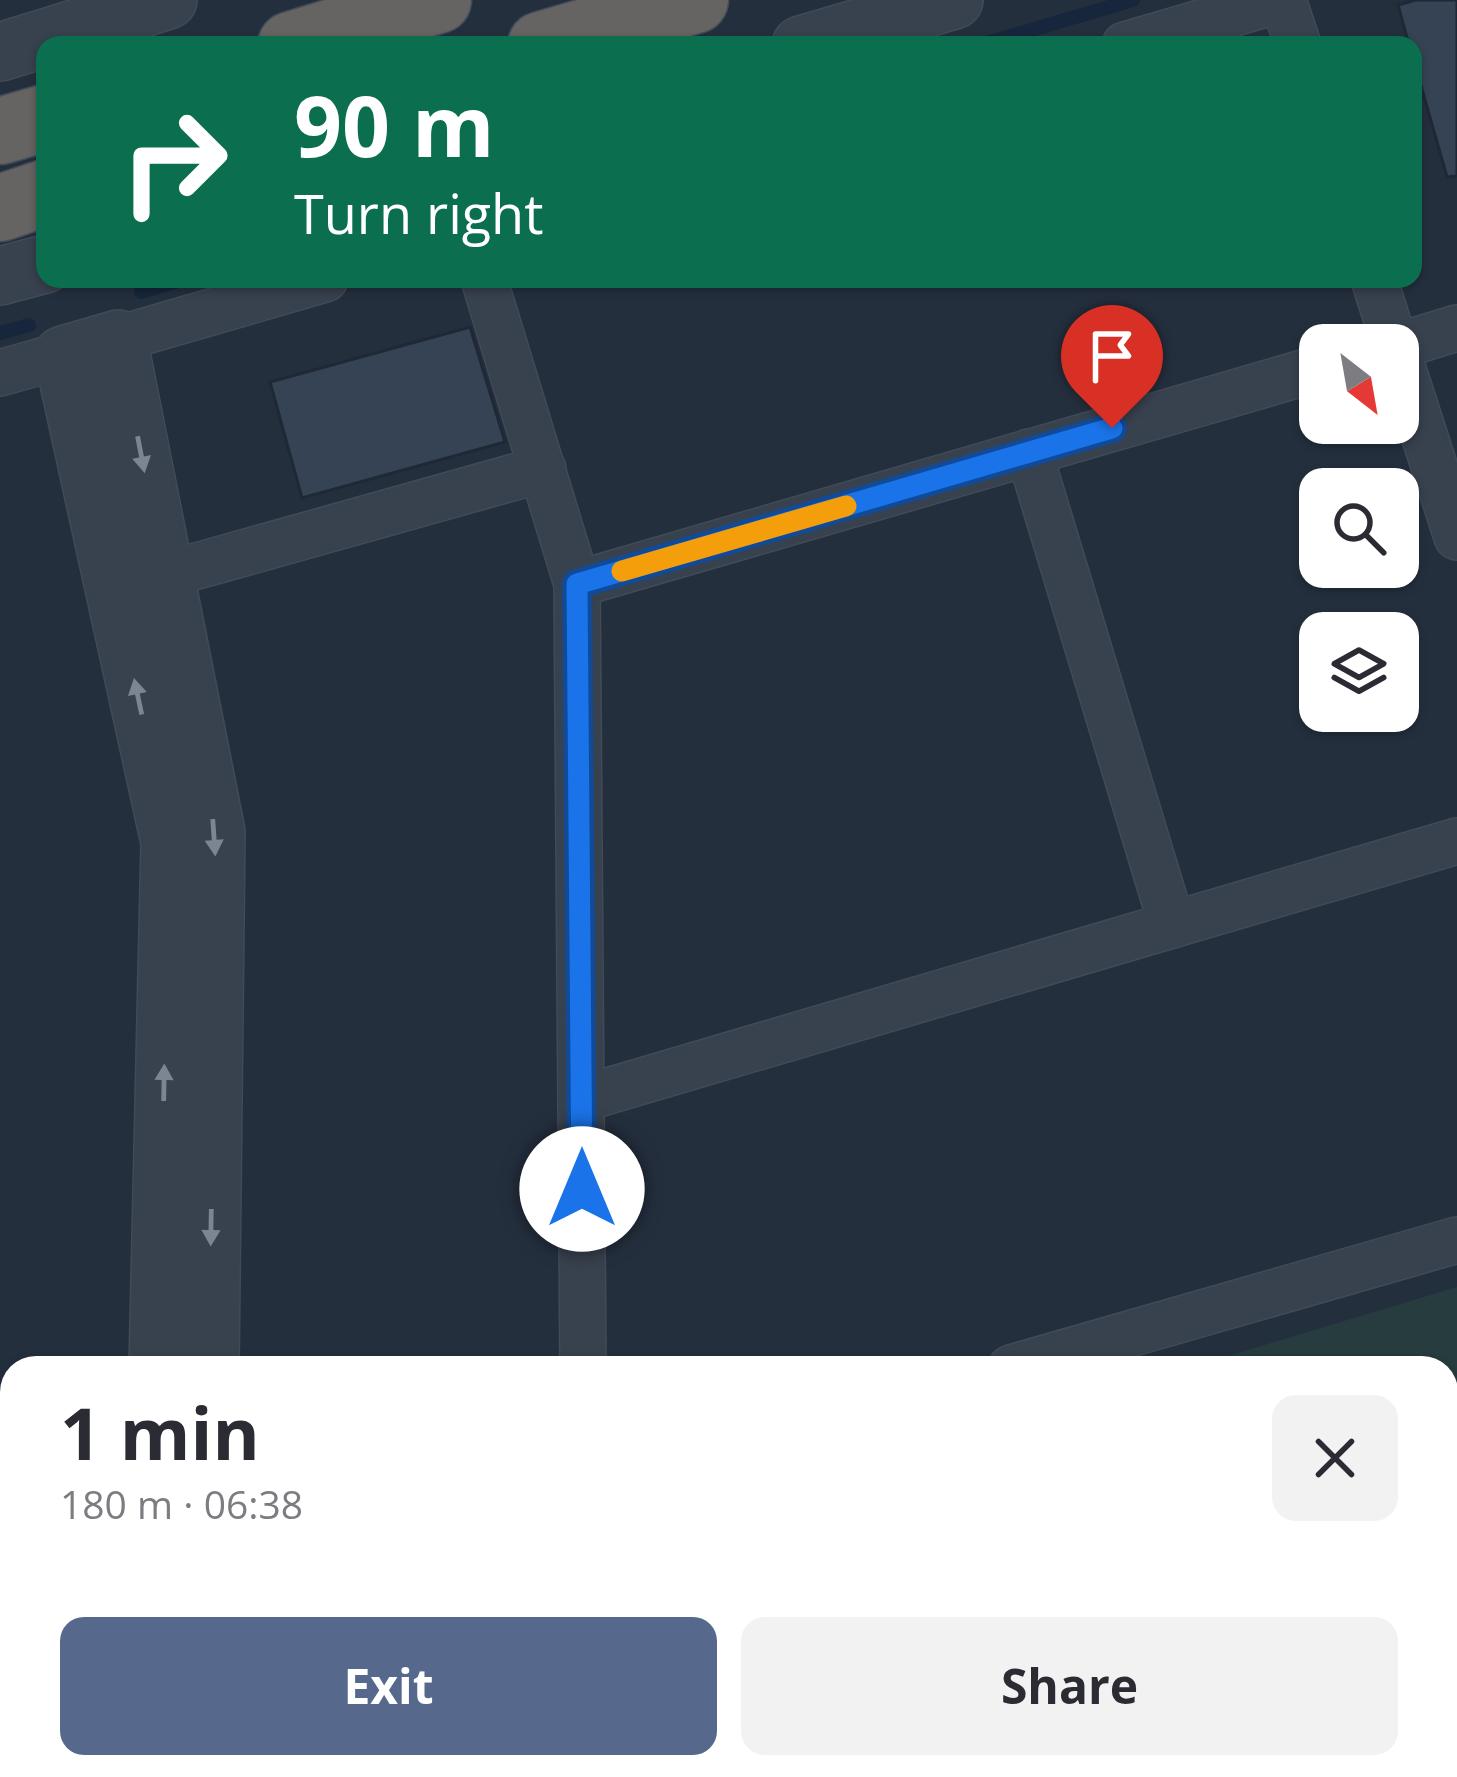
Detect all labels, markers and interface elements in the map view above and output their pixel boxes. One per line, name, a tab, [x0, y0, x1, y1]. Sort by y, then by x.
text: 90 m	[294, 67, 494, 182]
icon: right	[96, 84, 252, 240]
text: Turn right	[294, 176, 543, 250]
pin	[1061, 305, 1163, 428]
icon: arrive	[1079, 323, 1145, 389]
north arrow	[1299, 324, 1419, 444]
map controls	[1299, 324, 1419, 732]
one-way arrow	[132, 436, 151, 473]
button: search	[1299, 468, 1419, 588]
button: layers	[1299, 612, 1419, 732]
one-way arrow	[128, 677, 147, 715]
one-way arrow	[204, 819, 223, 856]
one-way arrow	[155, 1063, 174, 1101]
position arrow	[519, 1126, 645, 1252]
one-way arrow	[201, 1209, 221, 1247]
text: 1 min	[60, 1383, 260, 1481]
button: close	[1272, 1395, 1398, 1521]
text: 180 m · 06:38	[60, 1477, 303, 1530]
button: Exit	[60, 1617, 717, 1755]
button: Share	[741, 1617, 1398, 1755]

